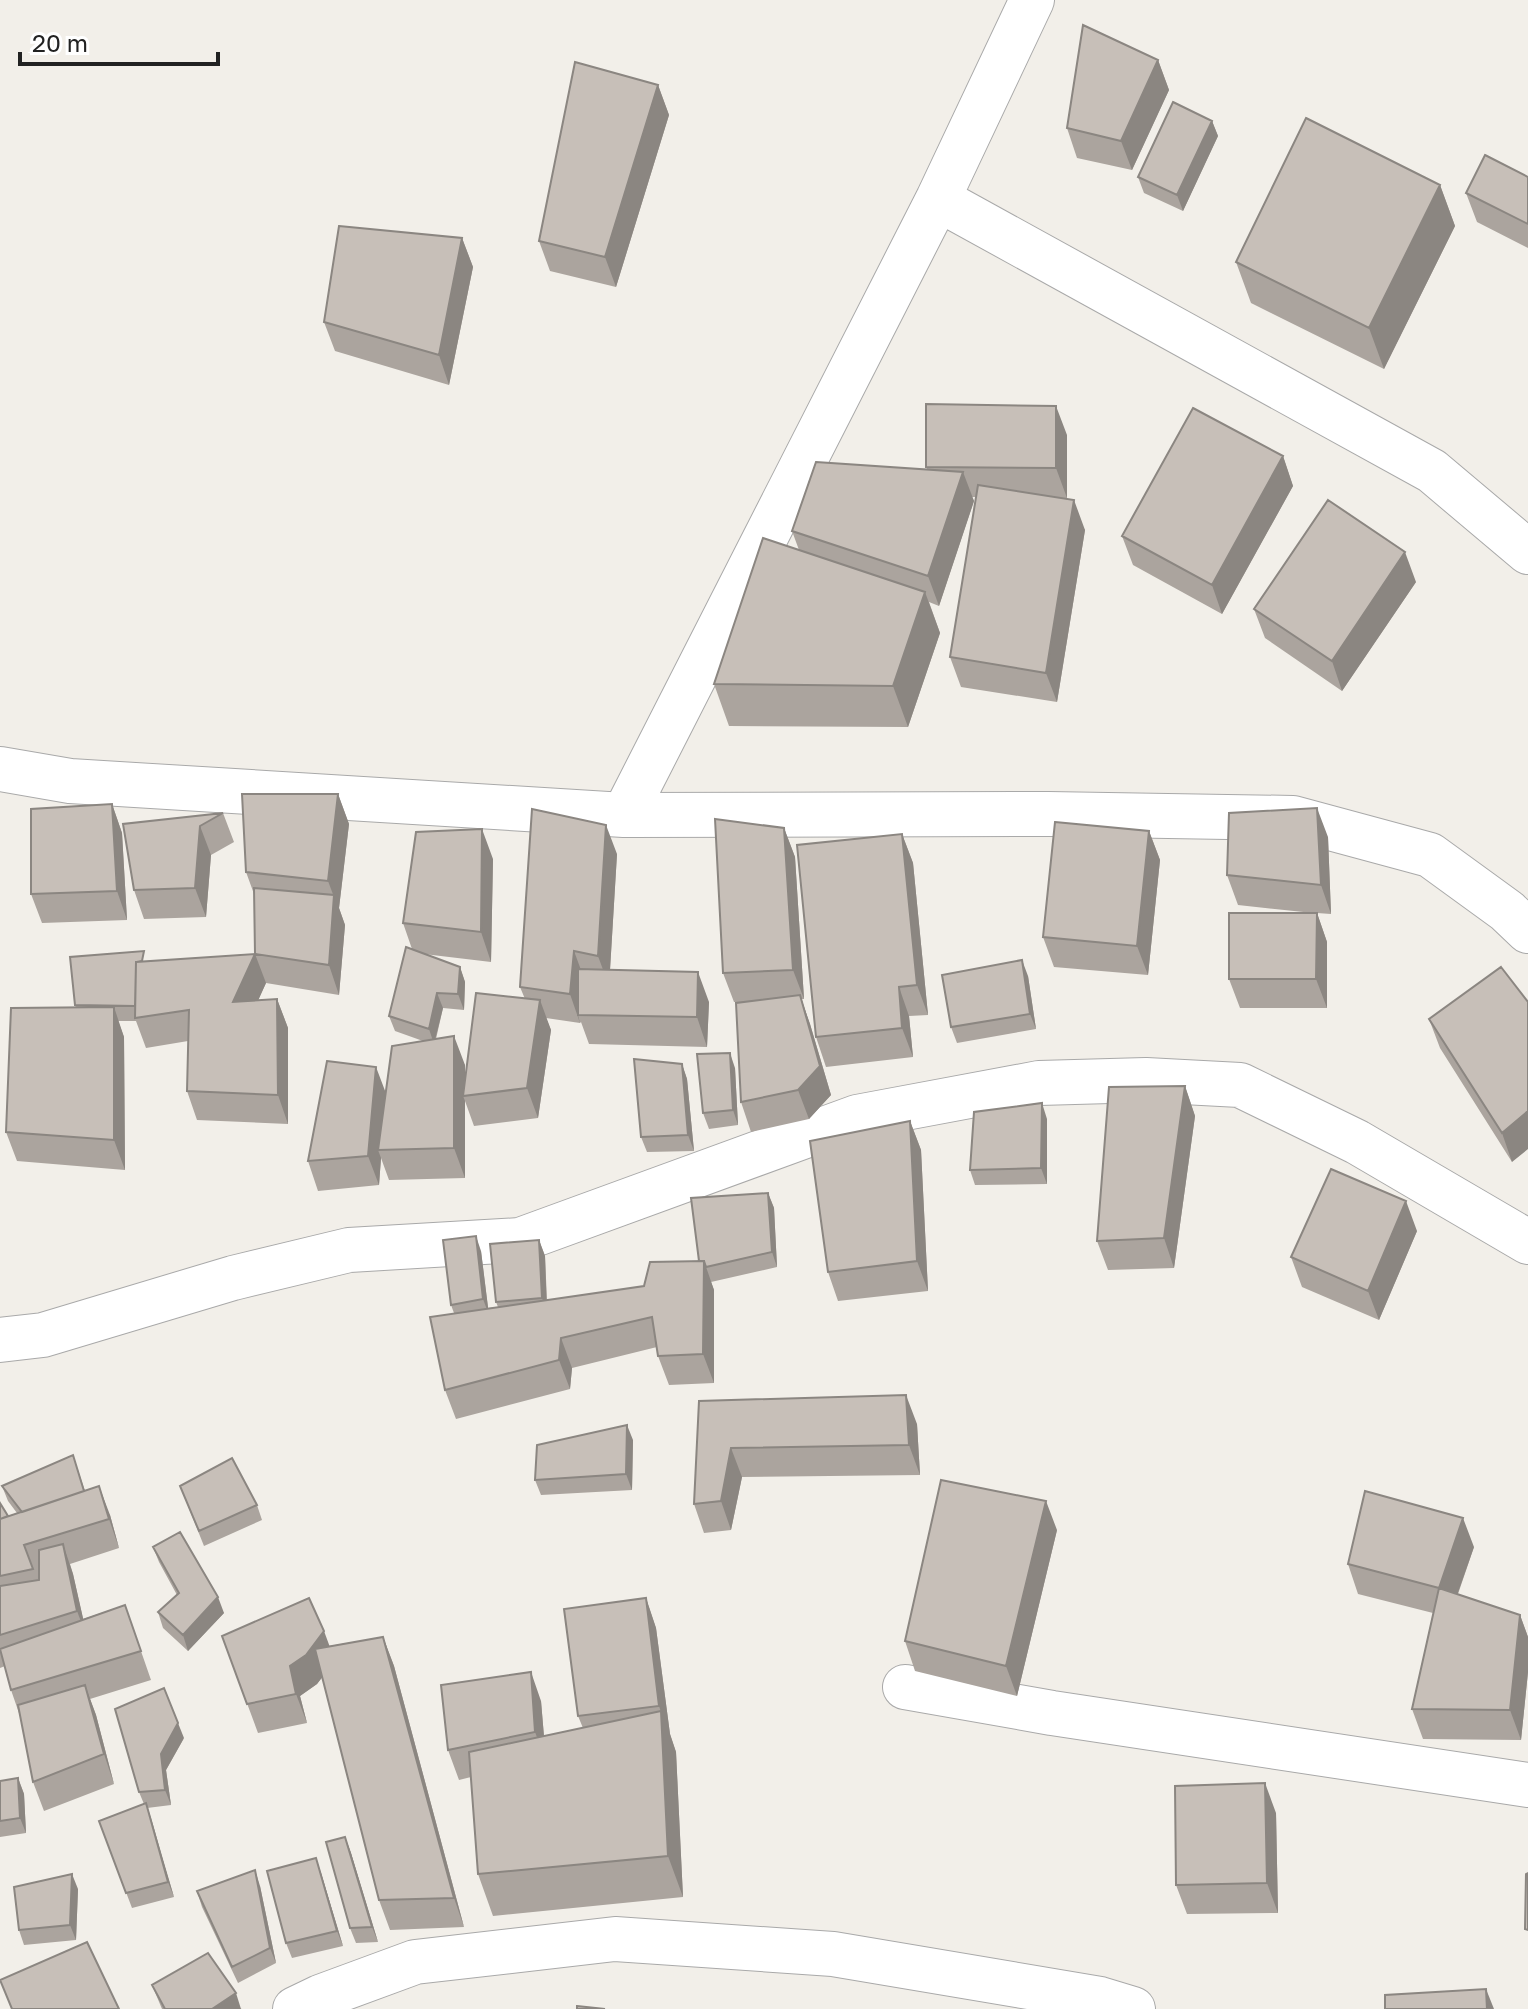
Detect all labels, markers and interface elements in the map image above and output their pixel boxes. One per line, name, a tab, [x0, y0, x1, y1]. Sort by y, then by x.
scale bar	[20, 16, 218, 66]
text: 20 m	[32, 28, 88, 57]

